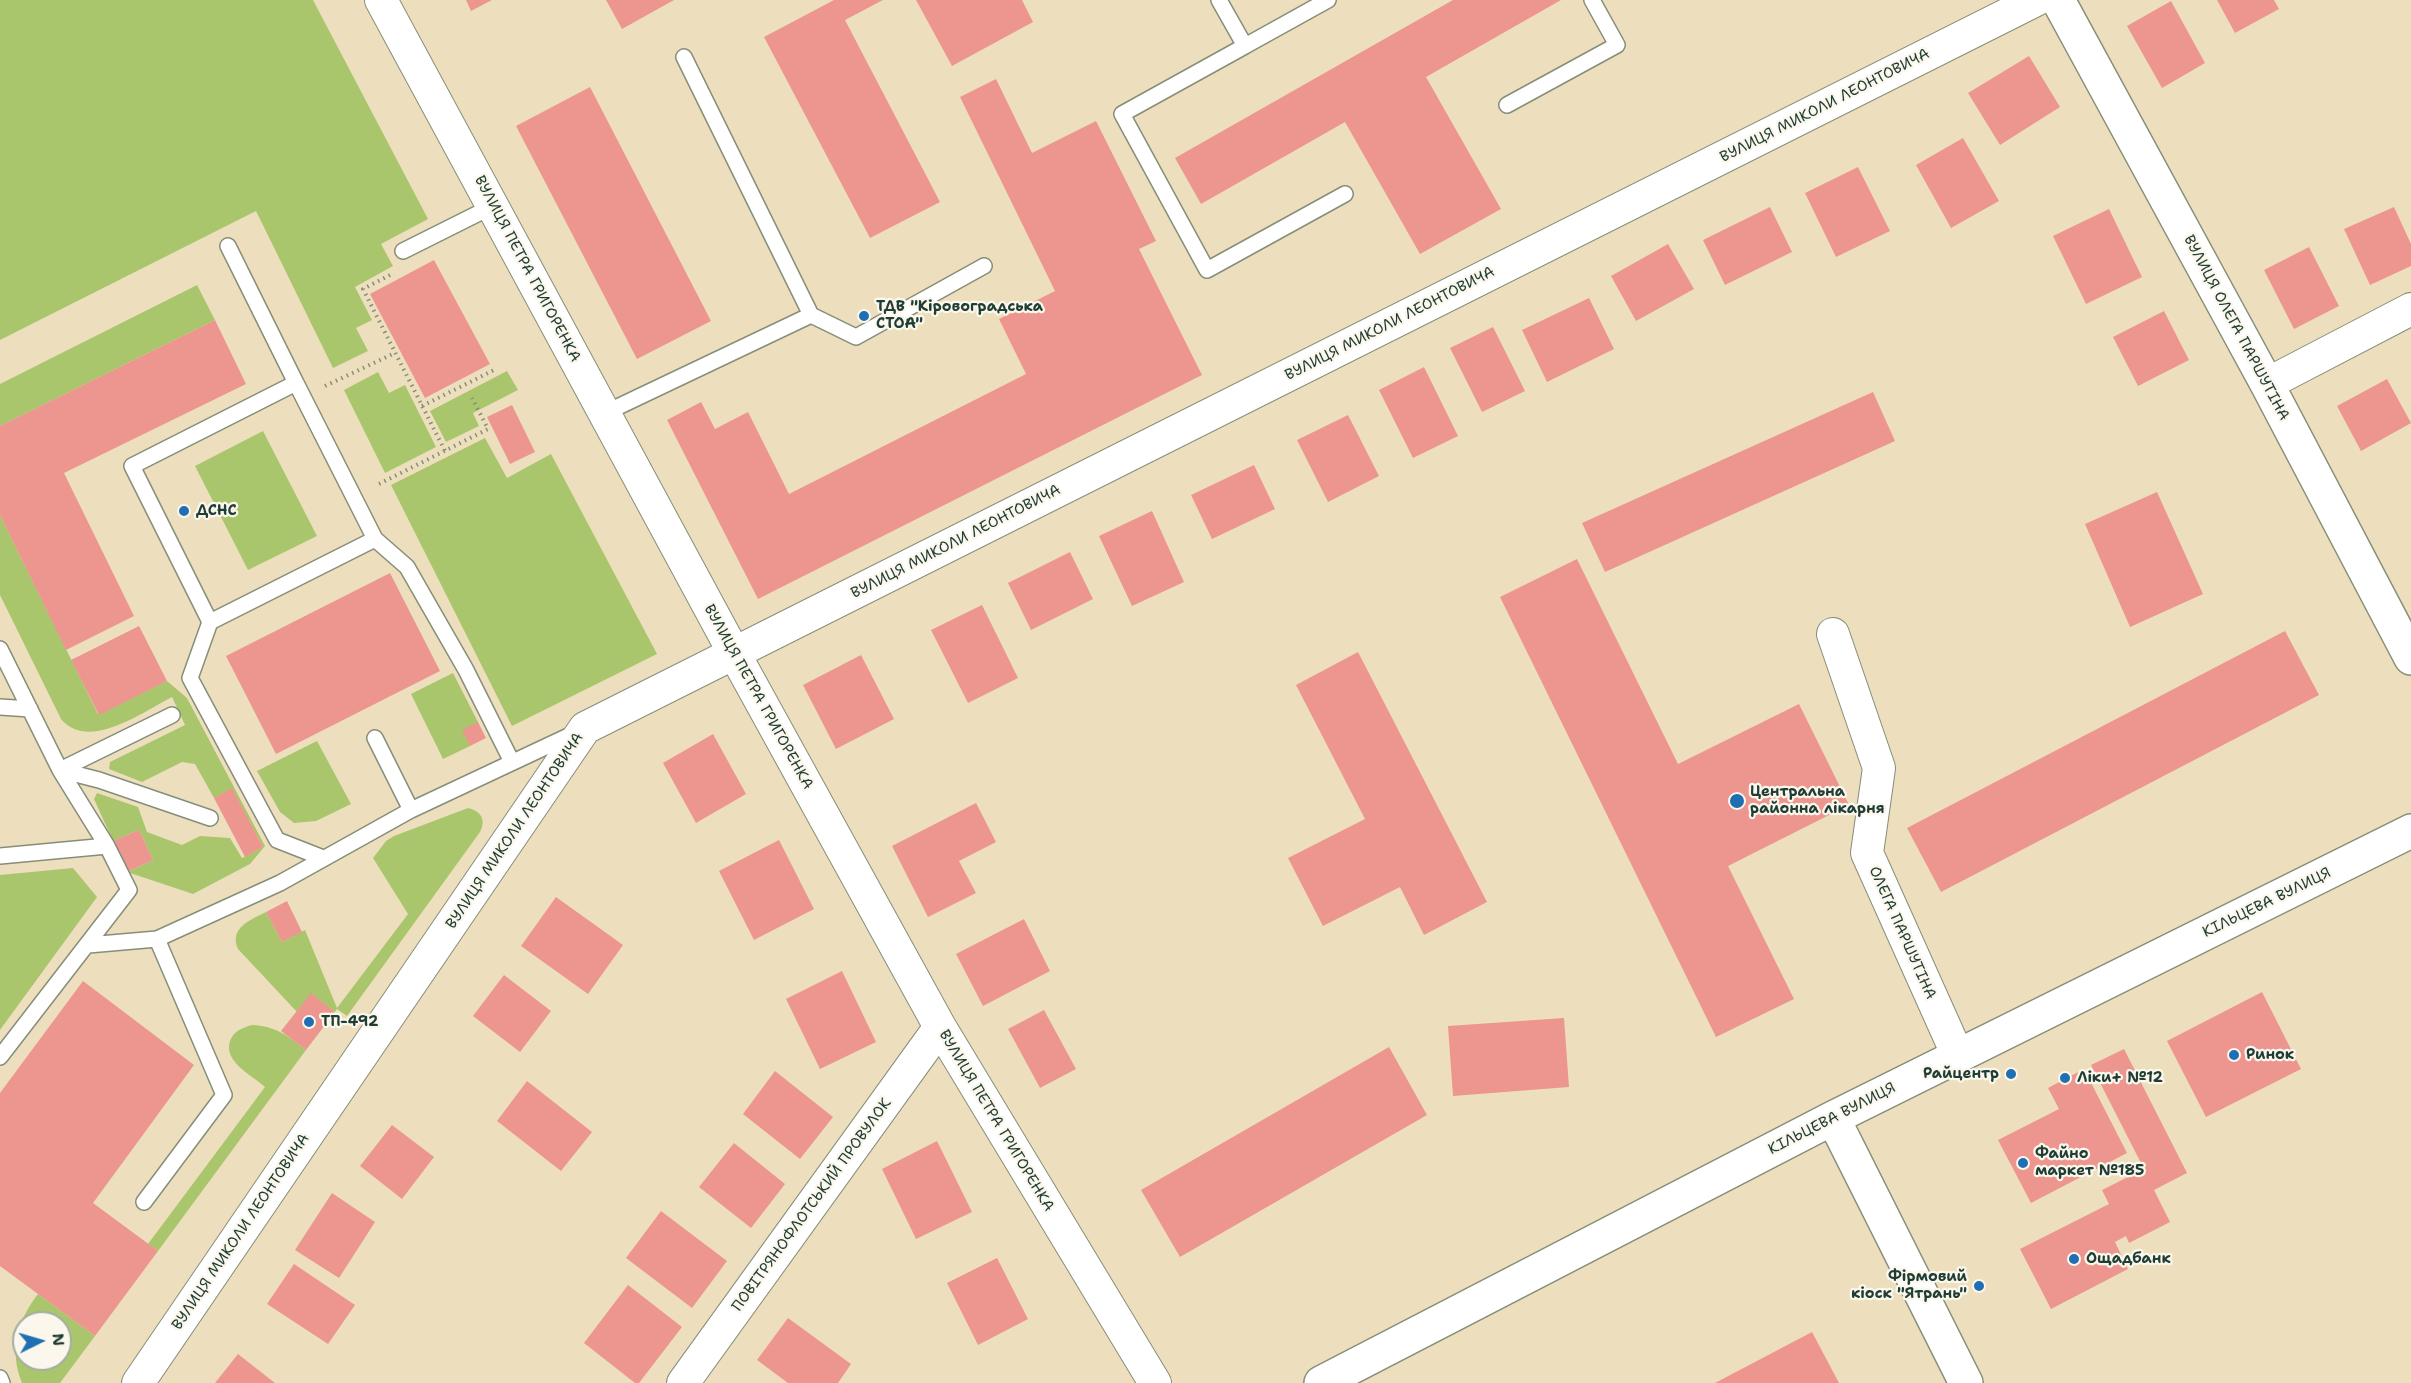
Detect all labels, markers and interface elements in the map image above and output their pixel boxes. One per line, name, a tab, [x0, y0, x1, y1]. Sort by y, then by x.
street label: ВУЛИЦЯ МИКОЛИ ЛЕОНТОВИЧА	[1717, 45, 1933, 167]
street label: ВУЛИЦЯ ПЕТРА ГРИГОРЕНКА	[470, 173, 584, 365]
street label: ВУЛИЦЯ ОЛЕГА ПАРШУТІНА	[2179, 232, 2293, 424]
street label: ВУЛИЦЯ МИКОЛИ ЛЕОНТОВИЧА	[1282, 263, 1498, 385]
place label: ТДВ "Кіровоградська СТОА"	[876, 298, 1043, 333]
marker: ТДВ "Кіровоградська СТОА"	[857, 309, 871, 323]
street label: ВУЛИЦЯ МИКОЛИ ЛЕОНТОВИЧА	[848, 481, 1064, 603]
place label: ДСНС	[196, 502, 237, 520]
marker: ДСНС	[177, 504, 191, 518]
street label: ВУЛИЦЯ ПЕТРА ГРИГОРЕНКА	[700, 601, 816, 793]
street label: ВУЛИЦЯ МИКОЛИ ЛЕОНТОВИЧА	[442, 729, 588, 933]
place label: Центральна районна лікарня	[1750, 783, 1885, 818]
marker: Центральна районна лікарня	[1728, 792, 1746, 810]
street label: ОЛЕГА ПАРШУТІНА	[1865, 864, 1939, 1002]
street label: КІЛЬЦЕВА ВУЛИЦЯ	[2200, 864, 2334, 942]
place label: ТП-492	[321, 1013, 379, 1031]
marker: ТП-492	[302, 1015, 316, 1029]
street label: ВУЛИЦЯ ПЕТРА ГРИГОРЕНКА	[935, 1027, 1057, 1215]
place label: Ринок	[2246, 1046, 2294, 1064]
marker: Ринок	[2227, 1048, 2241, 1062]
place label: Райцентр	[1923, 1065, 1999, 1083]
marker: Райцентр	[2004, 1067, 2018, 1081]
place label: Ліки+ №12	[2077, 1069, 2163, 1087]
marker: Ліки+ №12	[2058, 1071, 2072, 1085]
street label: КІЛЬЦЕВА ВУЛИЦЯ	[1765, 1079, 1899, 1159]
street label: ПОВІТРЯНОФЛОТСЬКИЙ ПРОВУЛОК	[729, 1095, 895, 1315]
street label: ВУЛИЦЯ МИКОЛИ ЛЕОНТОВИЧА	[168, 1130, 314, 1334]
place label: Файно маркет №185	[2035, 1145, 2144, 1180]
marker: Файно маркет №185	[2016, 1156, 2030, 1170]
place label: Ощадбанк	[2086, 1250, 2171, 1268]
marker: Ощадбанк	[2067, 1252, 2081, 1266]
place label: Фірмовий кіоск "Ятрань"	[1851, 1268, 1967, 1303]
marker: Фірмовий кіоск "Ятрань"	[1972, 1279, 1986, 1293]
north arrow	[12, 1311, 72, 1371]
text: N	[47, 1332, 69, 1347]

